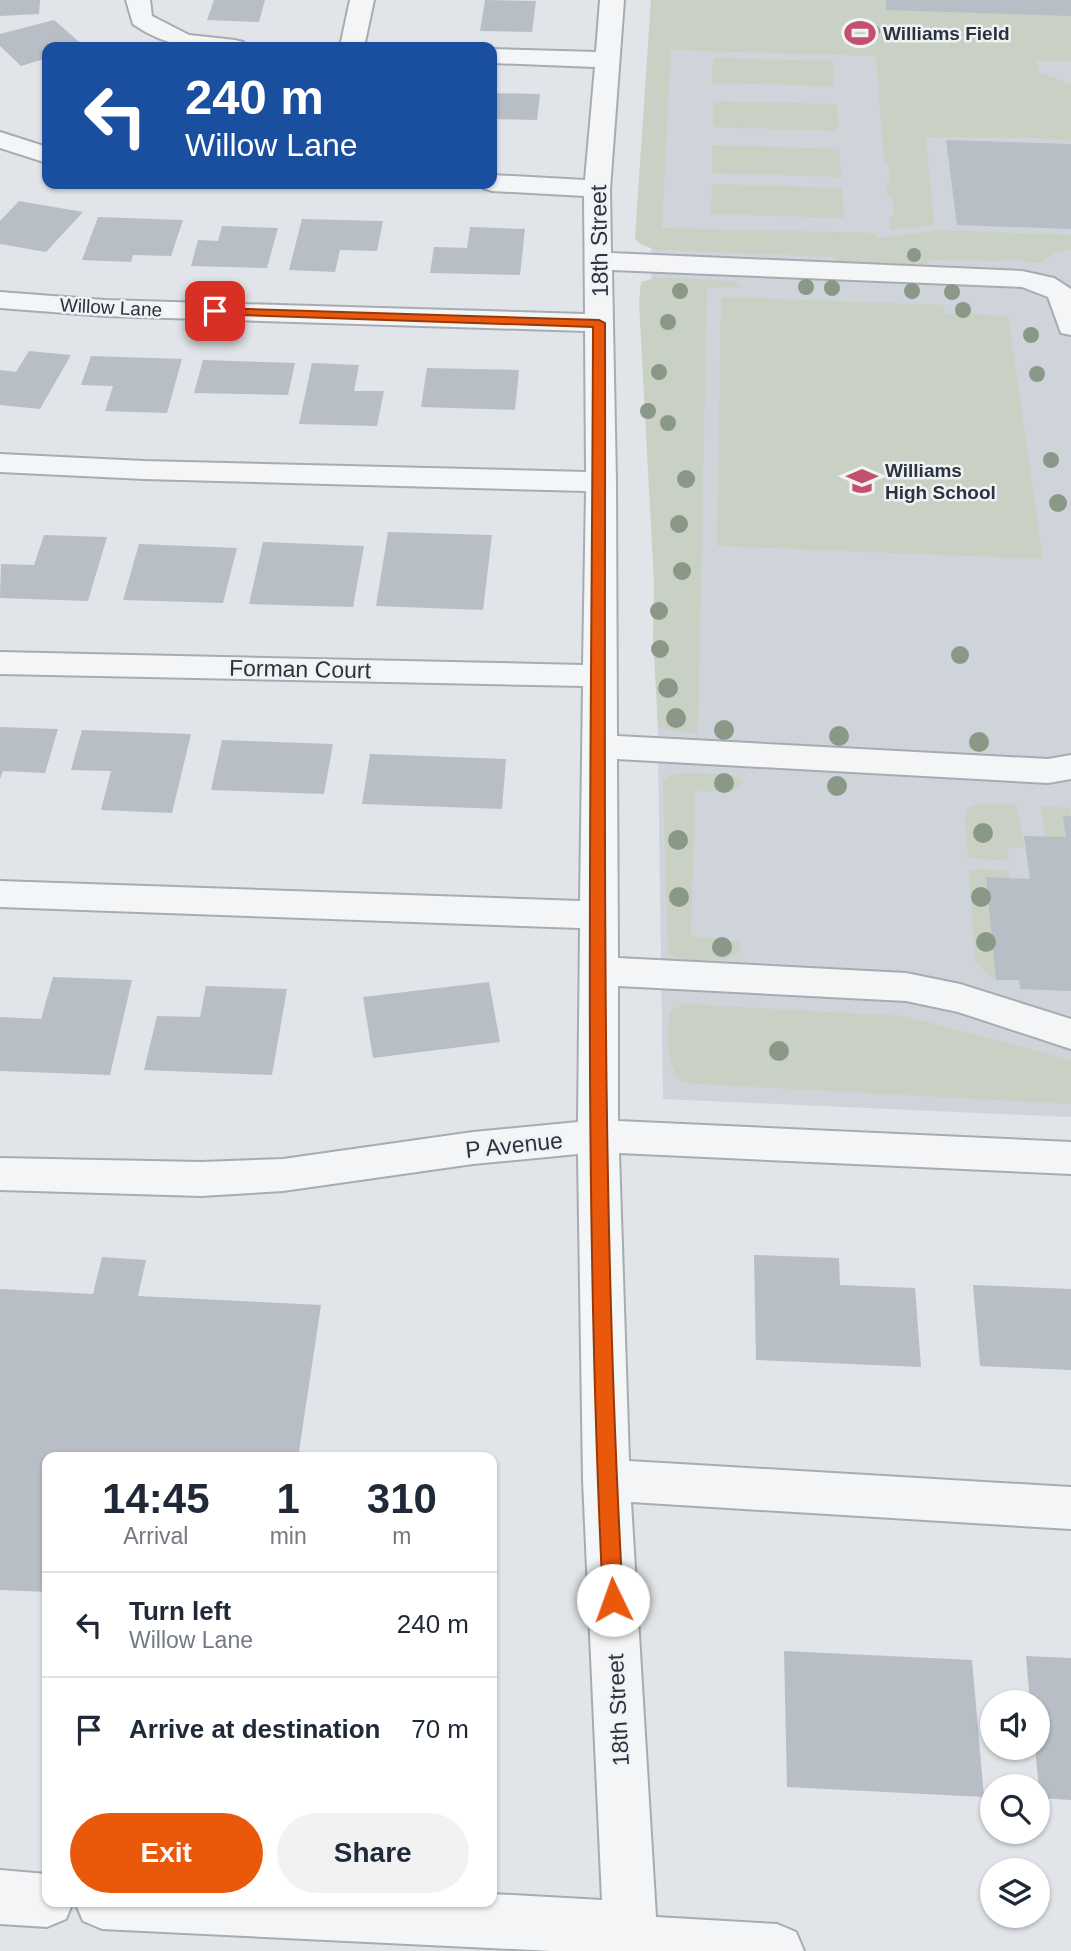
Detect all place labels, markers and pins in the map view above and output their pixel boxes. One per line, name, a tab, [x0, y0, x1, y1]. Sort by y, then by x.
sports icon: Williams Field	[843, 16, 877, 50]
place label: Williams Field	[883, 23, 1010, 44]
pin	[185, 281, 245, 341]
place label: Williams High School	[885, 460, 996, 503]
school or university icon: Williams High School	[845, 464, 879, 498]

